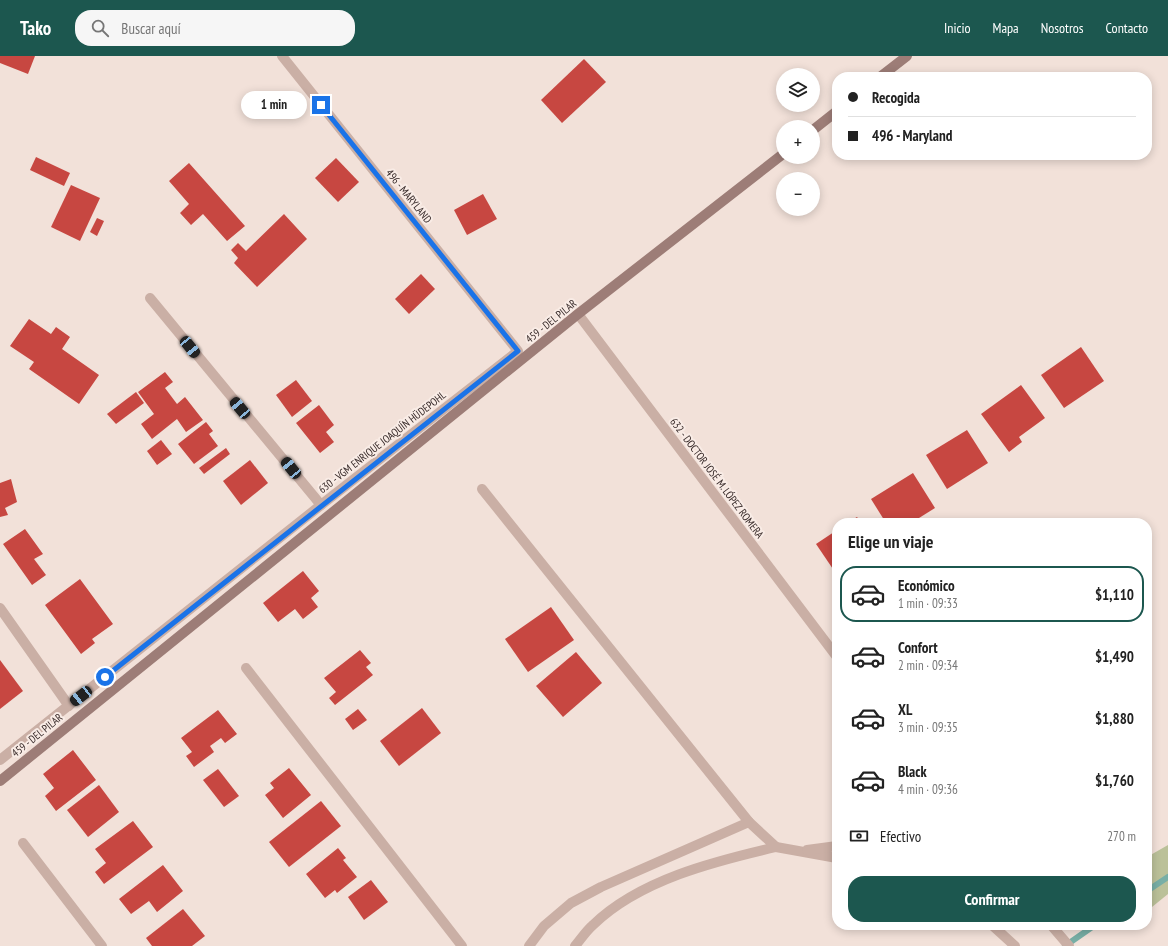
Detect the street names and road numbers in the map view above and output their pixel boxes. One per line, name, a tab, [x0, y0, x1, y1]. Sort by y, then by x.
street label: 496 - MARYLAND	[383, 166, 435, 226]
street label: 459 - DEL PILAR	[523, 296, 579, 346]
street label: 630 - VGM ENRIQUE JOAQUÍN HÜDEPOHL	[315, 388, 449, 496]
street label: 632 - DOCTOR JOSÉ M. LÓPEZ ROMERA	[667, 415, 767, 542]
street label: 459 - DEL PILAR	[9, 710, 65, 760]

